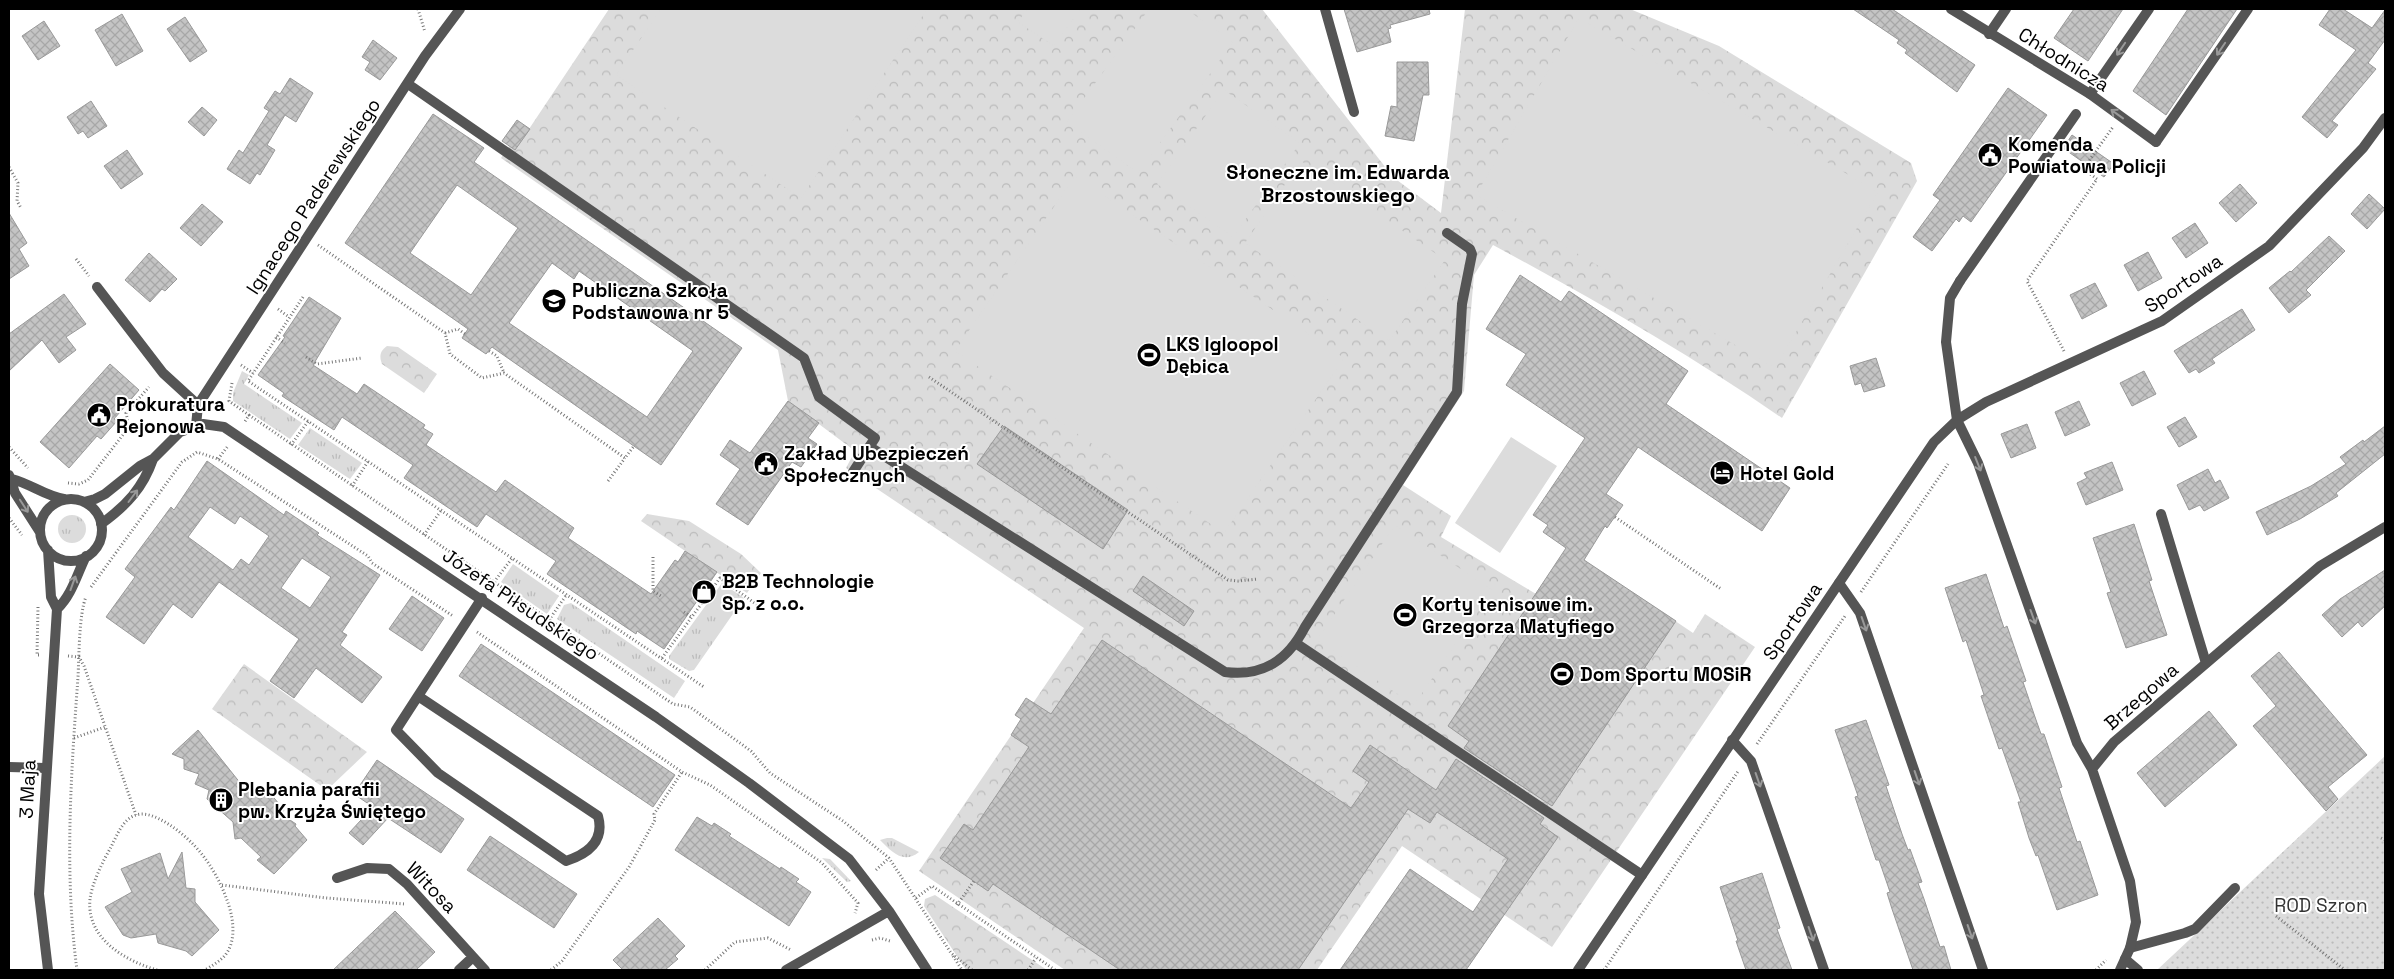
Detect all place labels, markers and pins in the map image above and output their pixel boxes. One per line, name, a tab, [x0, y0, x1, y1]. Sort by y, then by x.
place label: Komenda Powiatowa Policji	[2008, 132, 2166, 179]
public building icon: Komenda Powiatowa Policji	[1977, 142, 2003, 168]
place label: Publiczna Szkoła Podstawowa nr 5	[572, 278, 729, 325]
school or university icon: Publiczna Szkoła Podstawowa nr 5	[541, 288, 567, 314]
place label: LKS Igloopol Dębica	[1166, 332, 1279, 379]
sports icon: LKS Igloopol Dębica	[1136, 342, 1162, 368]
place label: Prokuratura Rejonowa	[116, 392, 225, 439]
public building icon: Prokuratura Rejonowa	[86, 402, 112, 428]
place label: Zakład Ubezpieczeń Społecznych	[784, 441, 969, 488]
public building icon: Zakład Ubezpieczeń Społecznych	[753, 451, 779, 477]
hotel icon: Hotel Gold	[1709, 460, 1735, 486]
place label: Hotel Gold	[1740, 461, 1834, 486]
place label: B2B Technologie Sp. z o.o.	[722, 569, 874, 616]
shop icon: B2B Technologie Sp. z o.o.	[691, 579, 717, 605]
place label: Korty tenisowe im. Grzegorza Matyfiego	[1422, 592, 1615, 639]
sports icon: Korty tenisowe im. Grzegorza Matyfiego	[1392, 602, 1418, 628]
sports icon: Dom Sportu MOSiR	[1549, 661, 1575, 687]
place label: Dom Sportu MOSiR	[1580, 662, 1752, 687]
place label: Plebania parafii pw. Krzyża Świętego	[238, 777, 426, 824]
building icon: Plebania parafii pw. Krzyża Świętego	[208, 787, 234, 813]

